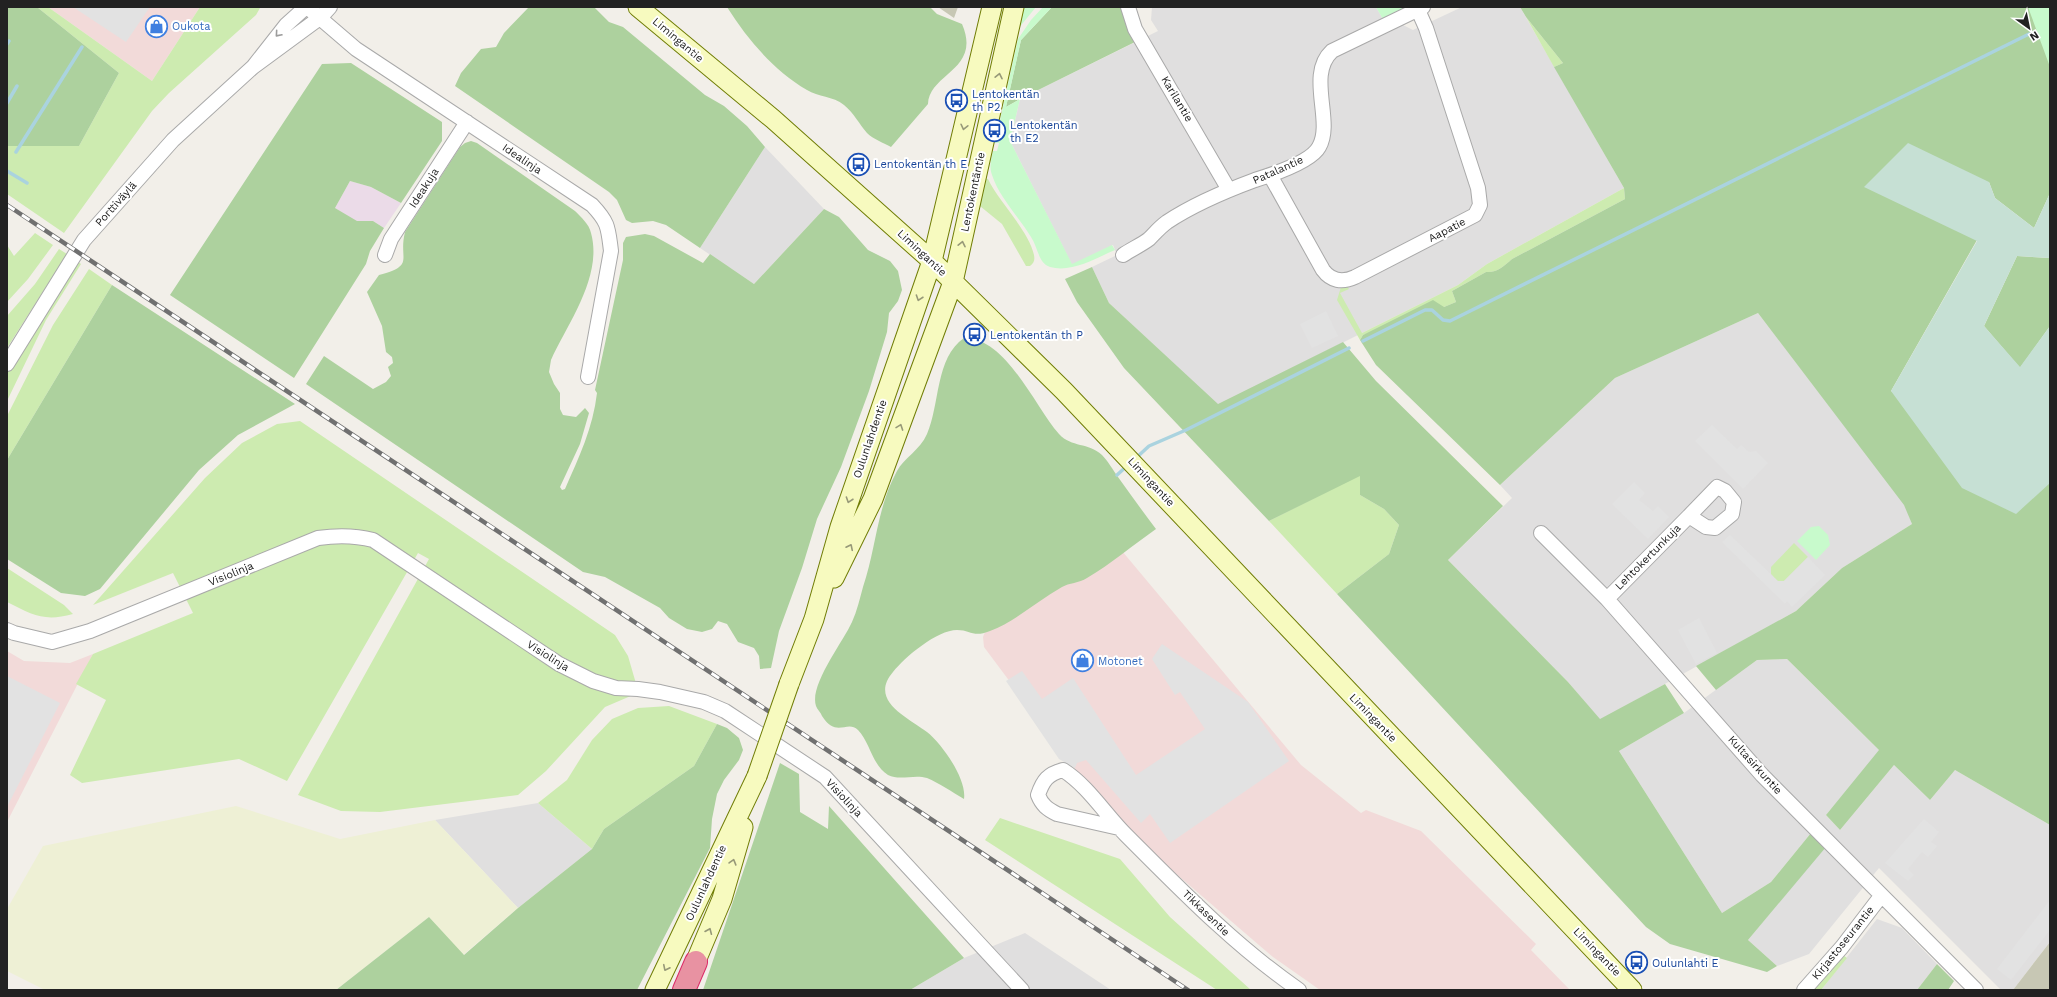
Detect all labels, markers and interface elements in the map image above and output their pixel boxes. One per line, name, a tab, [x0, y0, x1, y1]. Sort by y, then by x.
north arrow	[2009, 8, 2049, 48]
shop icon: Oukota	[143, 13, 169, 39]
street label: Limingantie	[650, 15, 706, 65]
place label: Oukota	[172, 20, 210, 33]
text: N	[2027, 28, 2041, 44]
one-way arrow	[276, 30, 283, 37]
one-way arrow	[994, 73, 1002, 79]
street label: Karilantie	[1158, 74, 1196, 124]
bus stop icon: Lentokentän th P2	[944, 87, 970, 113]
place label: Lentokentän th P2	[972, 88, 1039, 114]
bus stop icon: Lentokentän th E2	[982, 118, 1008, 144]
place label: Lentokentän th E2	[1010, 119, 1077, 145]
one-way arrow	[960, 124, 968, 130]
street label: Idealinja	[500, 141, 544, 177]
bus stop icon: Lentokentän th E	[845, 151, 871, 177]
street label: Lentokentäntie	[958, 151, 988, 233]
street label: Patalantie	[1251, 153, 1305, 187]
place label: Lentokentän th E	[874, 158, 967, 171]
street label: Ideakuja	[406, 166, 442, 210]
street label: Porttiväylä	[93, 179, 139, 229]
street label: Aapatie	[1426, 215, 1468, 245]
street label: Limingantie	[895, 227, 949, 279]
one-way arrow	[957, 241, 965, 247]
one-way arrow	[915, 295, 924, 302]
bus stop icon: Lentokentän th P	[962, 322, 988, 348]
place label: Lentokentän th P	[990, 329, 1083, 342]
street label: Oulunlahdentie	[850, 398, 890, 480]
one-way arrow	[896, 423, 904, 430]
street label: Limingantie	[1125, 455, 1177, 509]
one-way arrow	[845, 497, 854, 504]
street label: Lehtokertunkuja	[1612, 521, 1684, 593]
one-way arrow	[845, 543, 853, 551]
street label: Visiolinja	[206, 559, 256, 589]
street label: Visiolinja	[524, 638, 572, 674]
shop icon: Motonet	[1070, 648, 1096, 674]
place label: Motonet	[1098, 655, 1143, 668]
street label: Limingantie	[1347, 691, 1399, 745]
street label: Kultasirkuntie	[1725, 733, 1785, 797]
street label: Visiolinja	[823, 776, 865, 820]
street label: Oulunlahdentie	[683, 843, 729, 923]
one-way arrow	[728, 858, 737, 865]
street label: Tikkasentie	[1180, 887, 1232, 939]
street label: Kirjastoseurantie	[1809, 904, 1877, 982]
street label: Limingantie	[1571, 925, 1623, 979]
one-way arrow	[704, 927, 712, 935]
bus stop icon: Oulunlahti E	[1623, 950, 1649, 976]
place label: Oulunlahti E	[1652, 957, 1719, 970]
one-way arrow	[663, 963, 671, 971]

